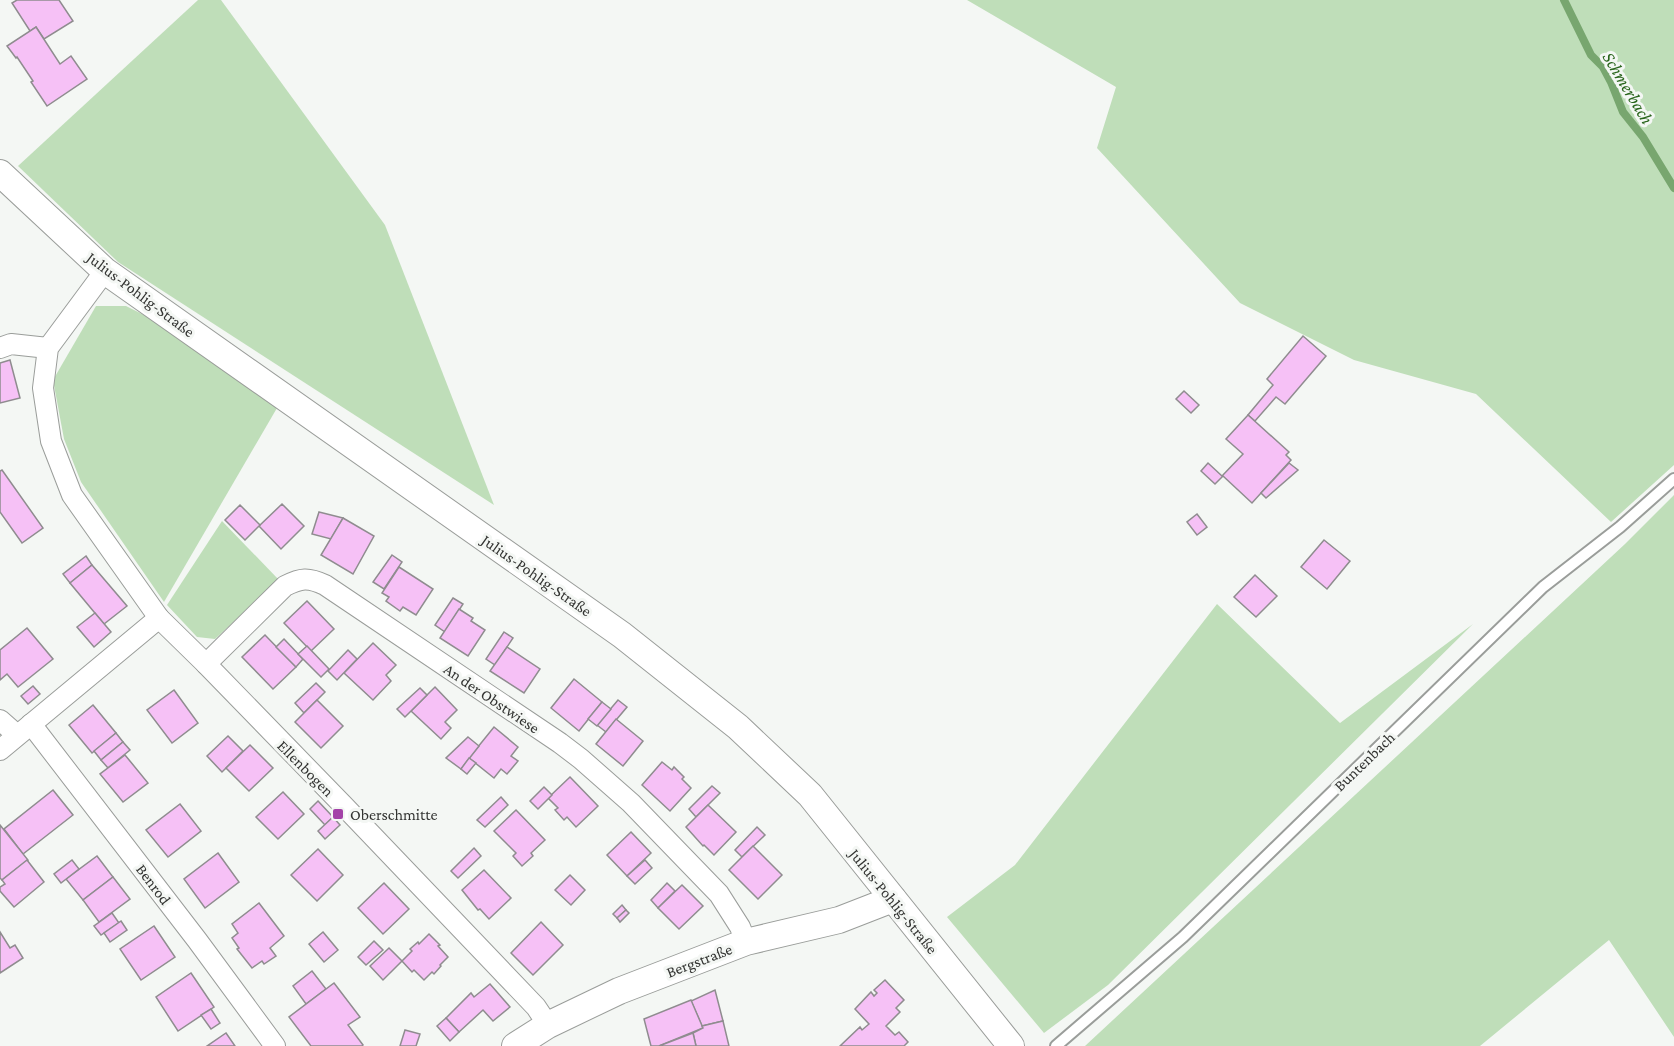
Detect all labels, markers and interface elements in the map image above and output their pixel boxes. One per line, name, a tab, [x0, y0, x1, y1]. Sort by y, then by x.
water label: Schmerbach	[1599, 48, 1658, 128]
street label: Julius-Pohlig-Straße	[82, 247, 198, 341]
street label: Julius-Pohlig-Straße	[476, 530, 595, 620]
street label: An der Obstwiese	[441, 660, 543, 737]
street label: Buntenbach	[1331, 728, 1398, 794]
street label: Ellenbogen	[273, 737, 337, 801]
place label: Oberschmitte	[350, 806, 438, 823]
marker: Oberschmitte	[331, 807, 345, 821]
street label: Julius-Pohlig-Straße	[844, 844, 941, 958]
street label: Benrod	[133, 861, 175, 908]
street label: Bergstraße	[664, 940, 735, 982]

